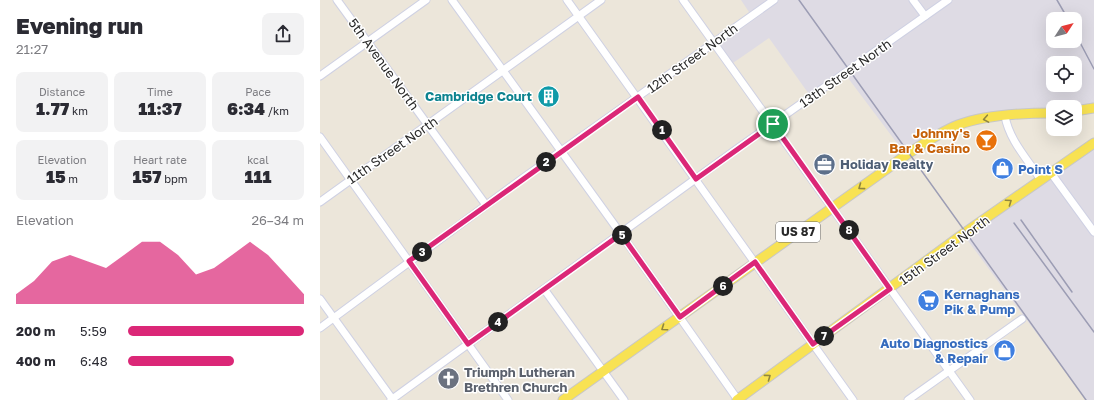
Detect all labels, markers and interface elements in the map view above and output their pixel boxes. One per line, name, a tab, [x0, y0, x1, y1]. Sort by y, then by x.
text: Evening run	[16, 12, 143, 39]
north arrow	[1046, 12, 1082, 48]
map controls	[1046, 12, 1082, 136]
button: share	[262, 13, 304, 55]
street label: 5th Avenue North	[345, 15, 423, 113]
street label: 12th Street North	[644, 20, 740, 96]
street label: 13th Street North	[796, 35, 894, 111]
text: 21:27	[16, 41, 48, 57]
button: locate	[1046, 56, 1082, 92]
building icon: Cambridge Court	[535, 83, 561, 109]
text: Distance	[39, 85, 85, 98]
text: Time	[147, 85, 173, 98]
text: Pace	[245, 85, 271, 98]
place label: Cambridge Court	[425, 88, 532, 104]
text: 1.77	[36, 98, 69, 119]
text: 11:37	[138, 98, 182, 119]
text: 6:34	[227, 98, 265, 119]
button: layers	[1046, 100, 1082, 136]
text: km	[69, 104, 88, 117]
text: /km	[265, 104, 289, 117]
pin	[756, 107, 790, 141]
street label: 11th Street North	[344, 113, 440, 187]
icon: arrive	[762, 113, 784, 135]
one-way arrow	[983, 114, 990, 123]
pin: 1	[652, 120, 672, 140]
text: 1	[659, 123, 665, 136]
place label: Johnny's Bar & Casino	[889, 125, 970, 156]
bar icon: Johnny's Bar & Casino	[973, 127, 999, 153]
office icon: Holiday Realty	[811, 151, 837, 177]
pin: 2	[536, 152, 556, 172]
text: Elevation	[38, 153, 86, 166]
text: Heart rate	[133, 153, 187, 166]
text: kcal	[247, 153, 269, 166]
text: 2	[543, 155, 549, 168]
place label: Holiday Realty	[840, 156, 933, 172]
shop icon: Point S	[989, 156, 1015, 182]
place label: Point S	[1018, 161, 1063, 177]
text: 15	[46, 166, 66, 187]
text: 157	[132, 166, 161, 187]
text: 111	[245, 166, 271, 187]
text: m	[66, 172, 78, 185]
text: bpm	[161, 172, 188, 185]
one-way arrow	[858, 182, 865, 190]
one-way arrow	[1005, 199, 1012, 207]
text: Elevation	[16, 212, 74, 228]
text: 26–34 m	[251, 212, 304, 228]
street label: 15th Street North	[896, 212, 992, 288]
pin: 8	[839, 220, 859, 240]
road number: US 87	[776, 222, 820, 242]
text: 8	[845, 223, 853, 236]
pin: 5	[612, 225, 632, 245]
text: 5	[619, 228, 625, 241]
pin: 3	[412, 242, 432, 262]
text: 3	[419, 245, 425, 258]
pin: 6	[713, 276, 733, 296]
text: 6	[720, 279, 727, 292]
place label: Kernaghans Pik & Pump	[944, 286, 1020, 317]
supermarket icon: Kernaghans Pik & Pump	[915, 288, 941, 314]
pin: 4	[488, 312, 508, 332]
text: 4	[495, 315, 501, 328]
text: 200 m	[16, 323, 55, 339]
text: 5:59	[80, 323, 107, 339]
one-way arrow	[662, 323, 669, 330]
pin: 7	[814, 326, 834, 346]
text: 7	[821, 329, 827, 342]
place label: Auto Diagnostics & Repair	[880, 335, 988, 366]
shop icon: Auto Diagnostics & Repair	[991, 337, 1017, 363]
text: 400 m	[16, 353, 56, 369]
text: 6:48	[80, 353, 108, 369]
place label: Triumph Lutheran Brethren Church	[464, 364, 575, 395]
church icon: Triumph Lutheran Brethren Church	[436, 366, 462, 392]
one-way arrow	[764, 374, 771, 382]

